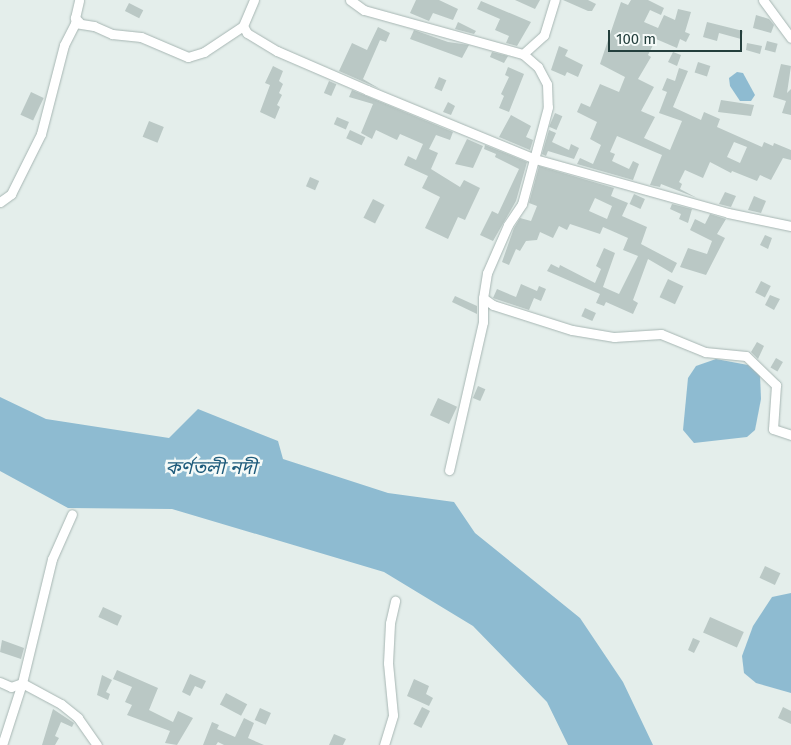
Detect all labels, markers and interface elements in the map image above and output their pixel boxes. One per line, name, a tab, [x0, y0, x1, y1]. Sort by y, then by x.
scale bar	[611, 20, 745, 52]
text: 100 m	[616, 30, 656, 48]
water label: কর্ণতলী নদী	[165, 457, 257, 479]

